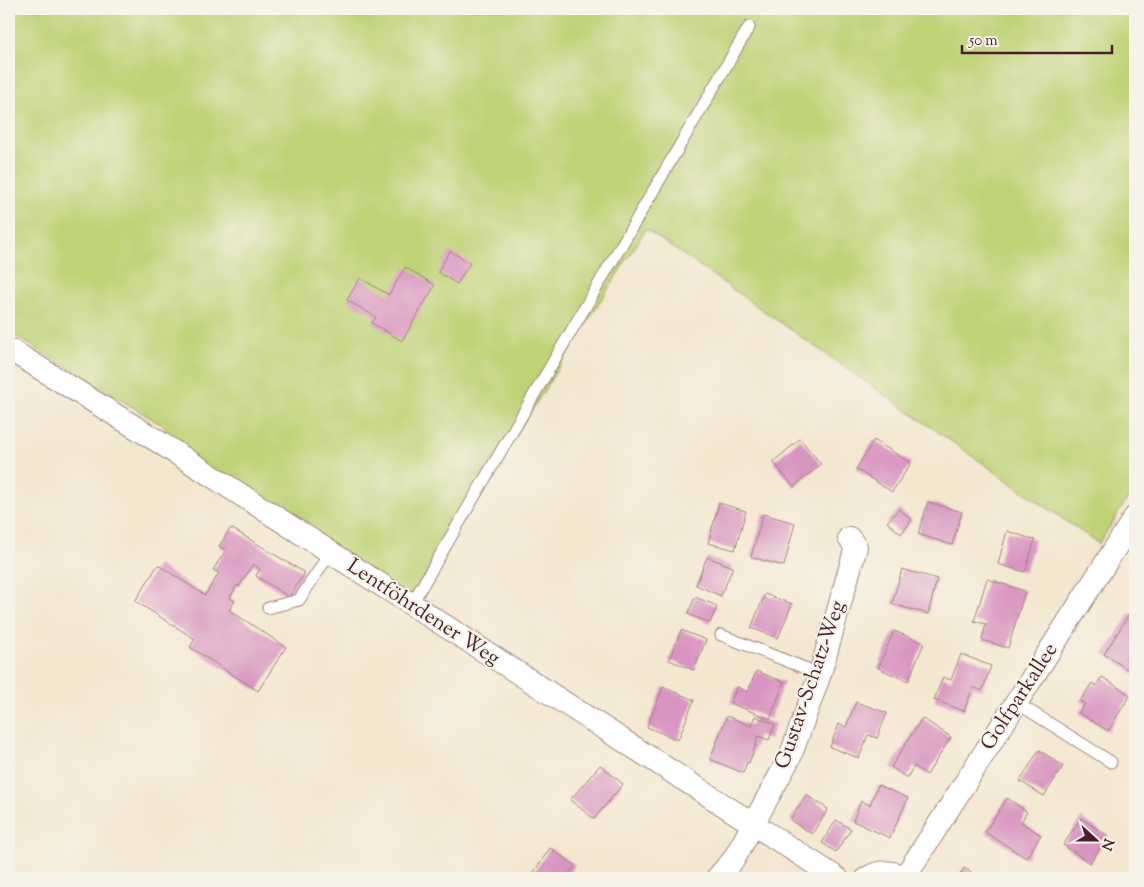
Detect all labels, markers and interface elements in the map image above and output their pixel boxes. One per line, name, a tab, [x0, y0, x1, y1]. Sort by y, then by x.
scale bar	[962, 22, 1112, 54]
text: 50 m	[968, 31, 998, 52]
street label: Lentföhrdener Weg	[341, 552, 505, 674]
street label: Gustav-Schatz-Weg	[768, 597, 854, 773]
street label: Golfparkallee	[974, 637, 1066, 757]
north arrow	[1072, 814, 1122, 864]
text: N	[1095, 835, 1118, 853]

